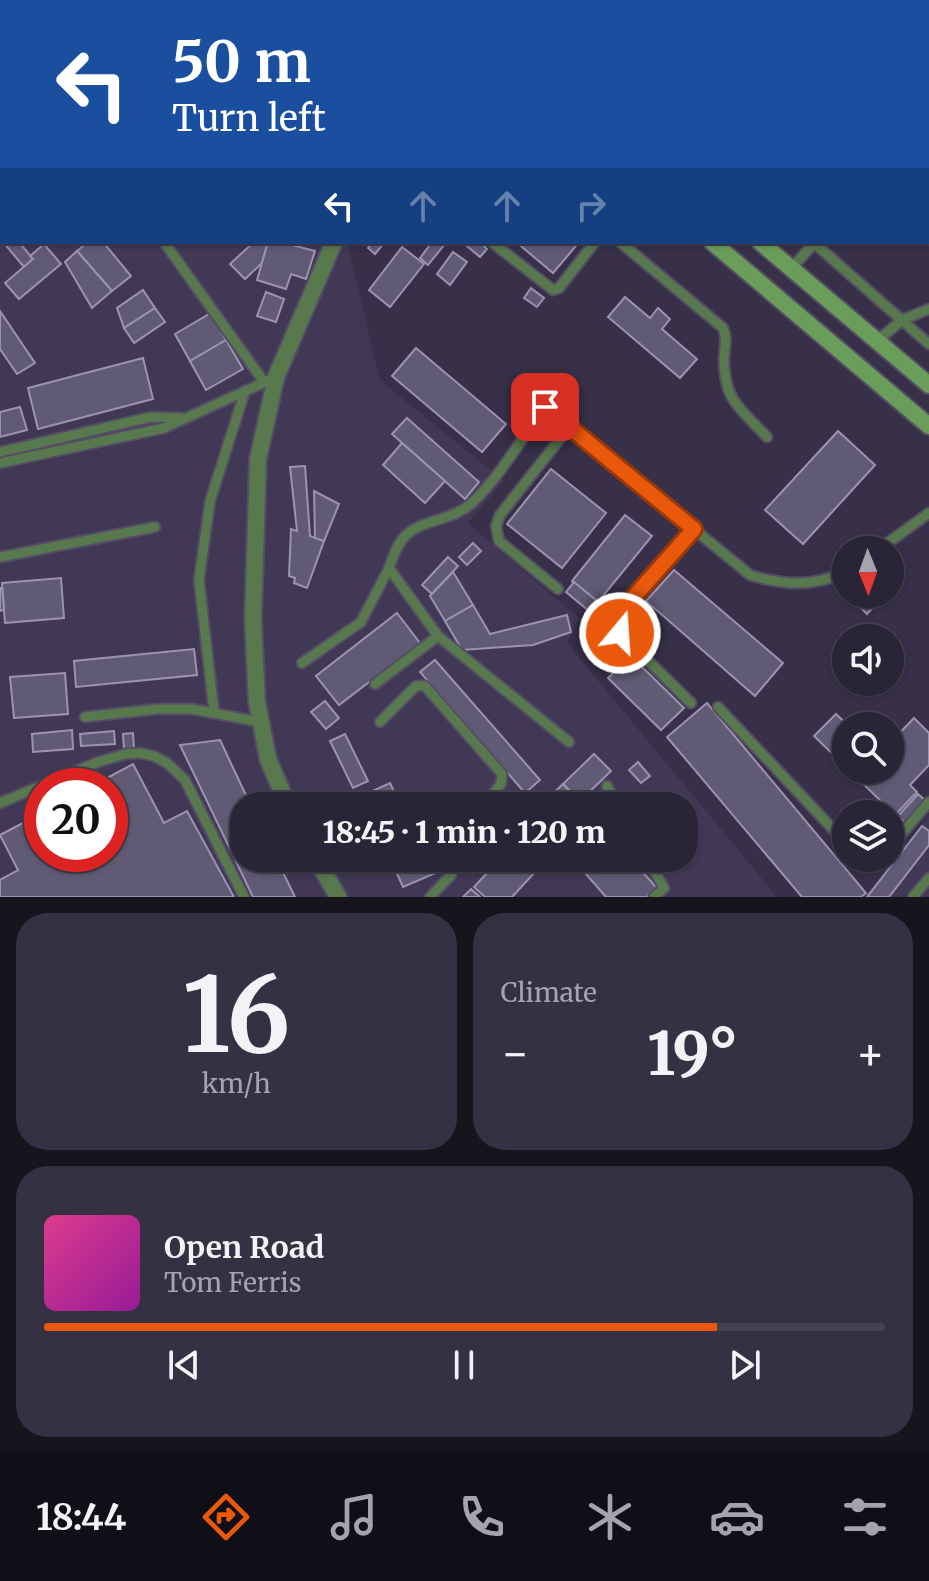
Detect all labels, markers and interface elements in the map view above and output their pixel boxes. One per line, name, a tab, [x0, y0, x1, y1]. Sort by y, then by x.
text: 50 m	[172, 27, 311, 97]
icon: left	[40, 32, 144, 136]
text: Turn left	[172, 96, 326, 141]
icon: left	[317, 184, 361, 228]
icon: ahead	[401, 184, 445, 228]
icon: ahead	[485, 184, 529, 228]
icon: right	[569, 184, 613, 228]
pin	[511, 373, 579, 441]
icon: arrive	[523, 385, 567, 429]
north arrow	[832, 536, 904, 608]
map controls	[832, 536, 904, 872]
position arrow	[578, 591, 662, 675]
button: sound	[832, 624, 904, 696]
button: search	[832, 712, 904, 784]
speed limit sign: 20	[24, 768, 128, 872]
button: layers	[832, 800, 904, 872]
text: 18:45 · 1 min · 120 m	[322, 813, 606, 851]
text: 16	[182, 950, 290, 1080]
text: Climate	[501, 976, 597, 1009]
text: 19°	[647, 1016, 738, 1091]
text: −	[501, 1026, 530, 1081]
text: +	[856, 1026, 885, 1081]
text: km/h	[202, 1067, 271, 1100]
text: Open Road	[164, 1228, 324, 1266]
text: Tom Ferris	[164, 1266, 302, 1299]
icon: previous	[162, 1343, 206, 1387]
icon: pause	[442, 1343, 486, 1387]
icon: next	[723, 1343, 767, 1387]
icon: directions	[198, 1489, 254, 1545]
icon: music	[326, 1489, 382, 1545]
icon: phone	[454, 1489, 510, 1545]
icon: climate	[582, 1489, 638, 1545]
icon: car	[709, 1489, 765, 1545]
icon: filters	[837, 1489, 893, 1545]
text: 18:44	[36, 1495, 126, 1540]

